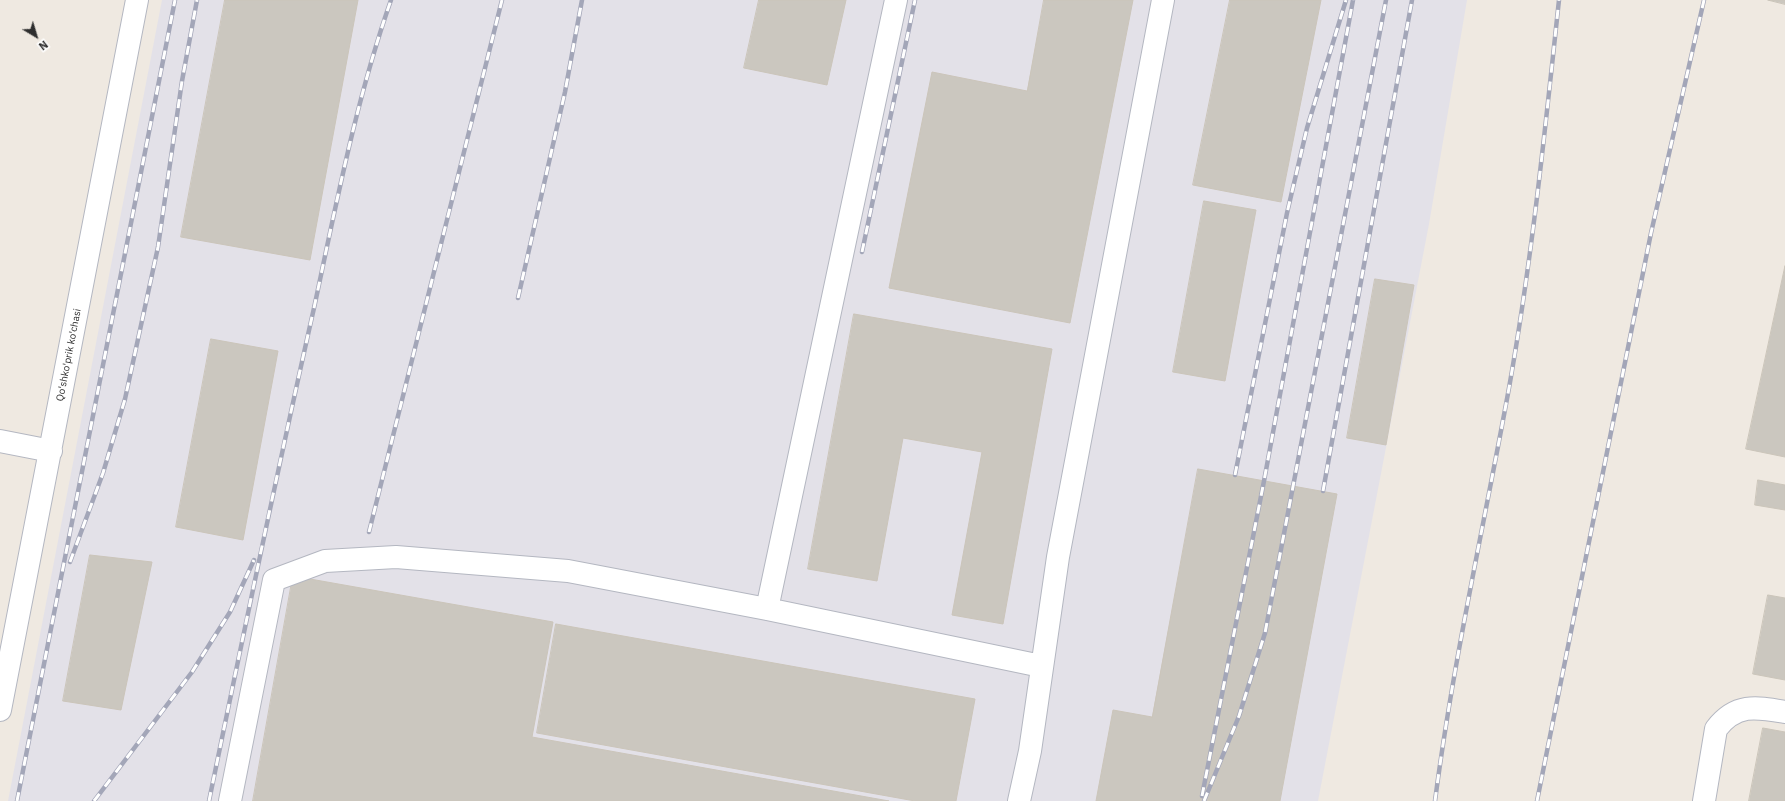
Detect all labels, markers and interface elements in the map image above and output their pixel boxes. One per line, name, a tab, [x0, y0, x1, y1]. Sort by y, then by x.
north arrow	[16, 16, 56, 56]
text: N	[36, 37, 51, 53]
street label: Qo'shko'prik ko'chasi	[54, 308, 84, 402]

